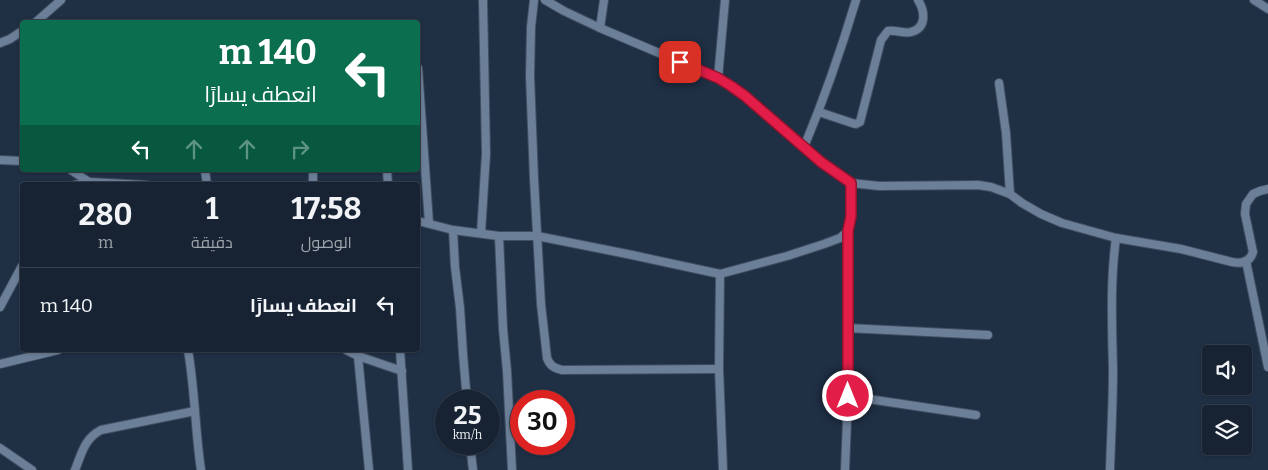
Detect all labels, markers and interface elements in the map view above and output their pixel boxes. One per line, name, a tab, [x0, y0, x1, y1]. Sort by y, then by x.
text: 140 m	[219, 31, 317, 73]
icon: left	[335, 40, 400, 105]
pin	[659, 41, 701, 83]
icon: arrive	[666, 48, 694, 76]
text: انعطف يسارًا	[204, 81, 317, 108]
icon: left	[127, 135, 155, 163]
icon: ahead	[180, 135, 208, 163]
icon: ahead	[233, 135, 261, 163]
icon: right	[286, 135, 314, 163]
text: 1	[205, 191, 218, 227]
text: 17:58	[291, 191, 361, 227]
text: 280	[79, 197, 133, 233]
text: m	[98, 233, 113, 252]
text: دقيقة	[191, 233, 233, 252]
text: الوصول	[301, 233, 352, 252]
icon: left	[372, 291, 400, 319]
text: 140 m	[40, 294, 93, 317]
text: انعطف يسارًا	[250, 294, 357, 317]
map controls	[1202, 345, 1252, 455]
button: sound	[1202, 345, 1252, 395]
position arrow	[821, 369, 873, 421]
speed limit sign: 30	[510, 390, 575, 455]
text: 25	[454, 401, 481, 431]
button: layers	[1202, 405, 1252, 455]
text: km/h	[453, 428, 482, 442]

